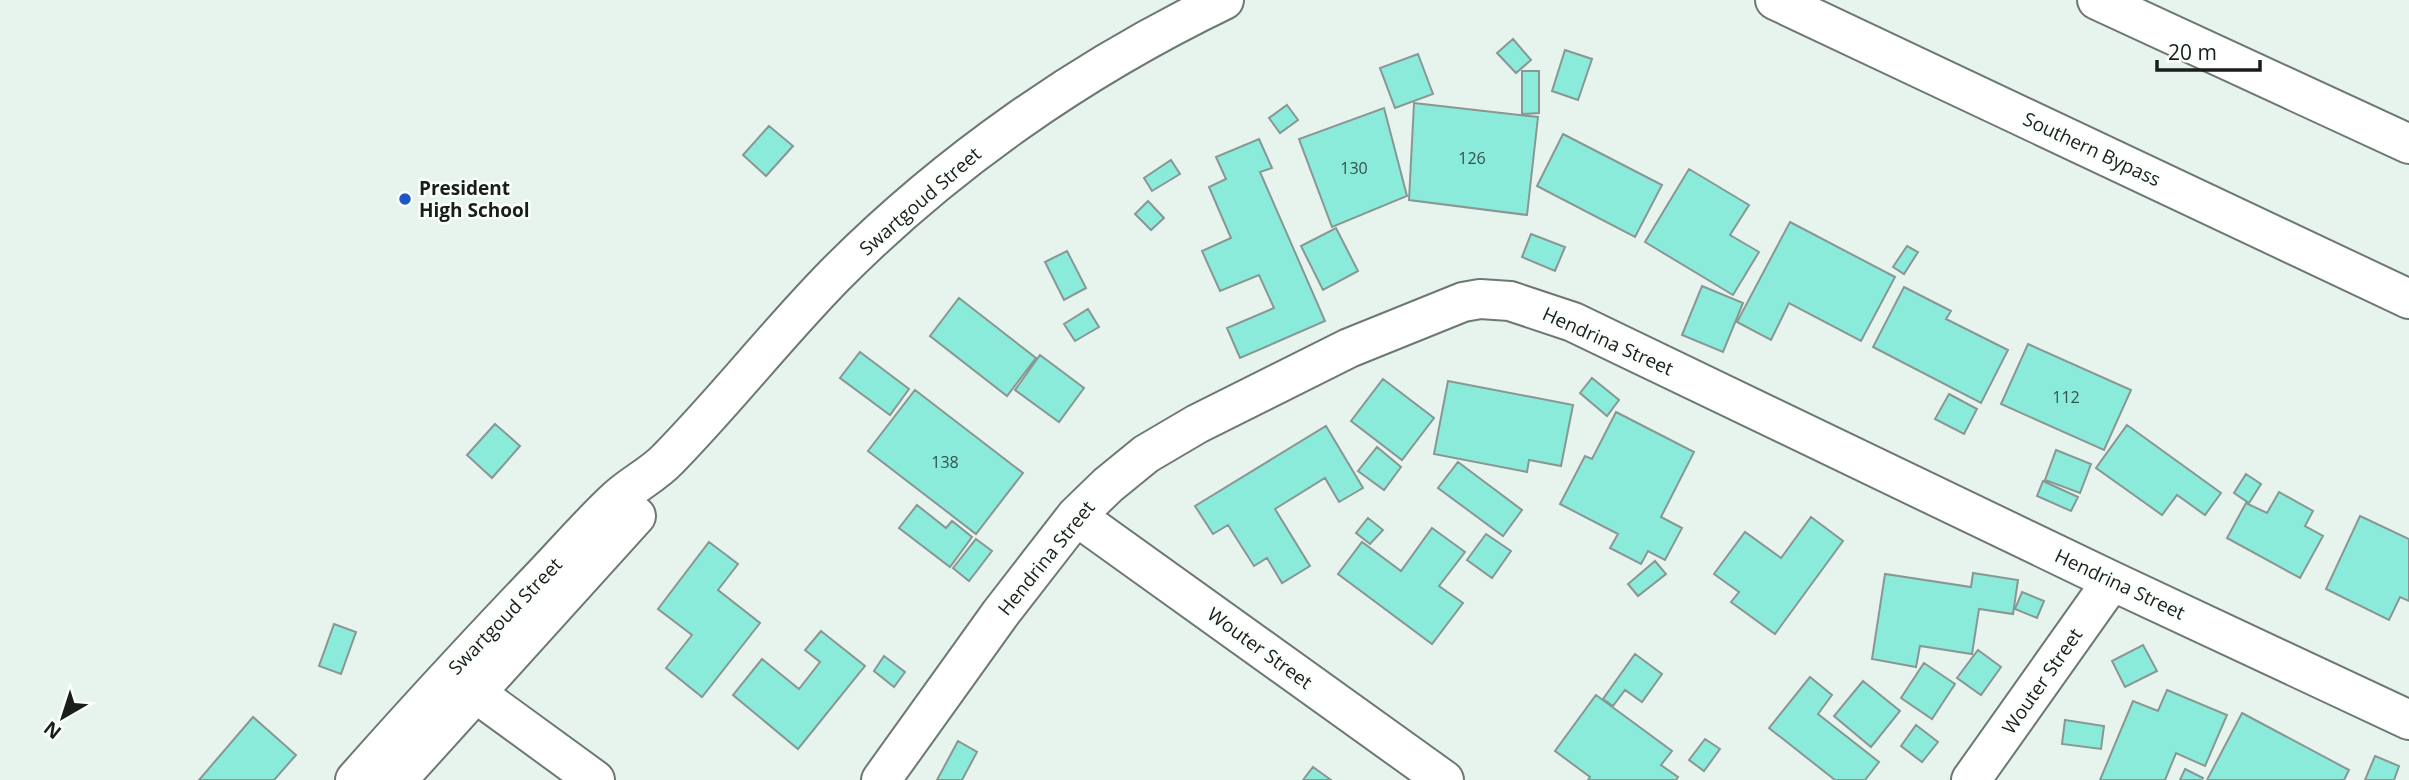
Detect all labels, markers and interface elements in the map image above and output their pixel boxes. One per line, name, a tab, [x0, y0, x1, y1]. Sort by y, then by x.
scale bar	[2157, 28, 2260, 72]
text: 20 m	[2168, 38, 2217, 66]
street label: Southern Bypass	[2019, 106, 2165, 192]
street label: Swartgoud Street	[854, 141, 987, 261]
house number: 126	[1458, 147, 1486, 169]
house number: 130	[1340, 157, 1368, 179]
place label: President High School	[419, 175, 530, 223]
marker: President High School	[397, 191, 413, 207]
street label: Hendrina Street	[1538, 301, 1678, 382]
house number: 112	[2052, 386, 2080, 408]
house number: 138	[931, 451, 959, 473]
street label: Hendrina Street	[992, 495, 1101, 621]
street label: Hendrina Street	[2051, 542, 2189, 626]
street label: Swartgoud Street	[442, 552, 568, 680]
street label: Wouter Street	[1202, 601, 1318, 695]
street label: Wouter Street	[1996, 623, 2088, 739]
north arrow	[28, 682, 98, 752]
text: N	[38, 715, 66, 745]

